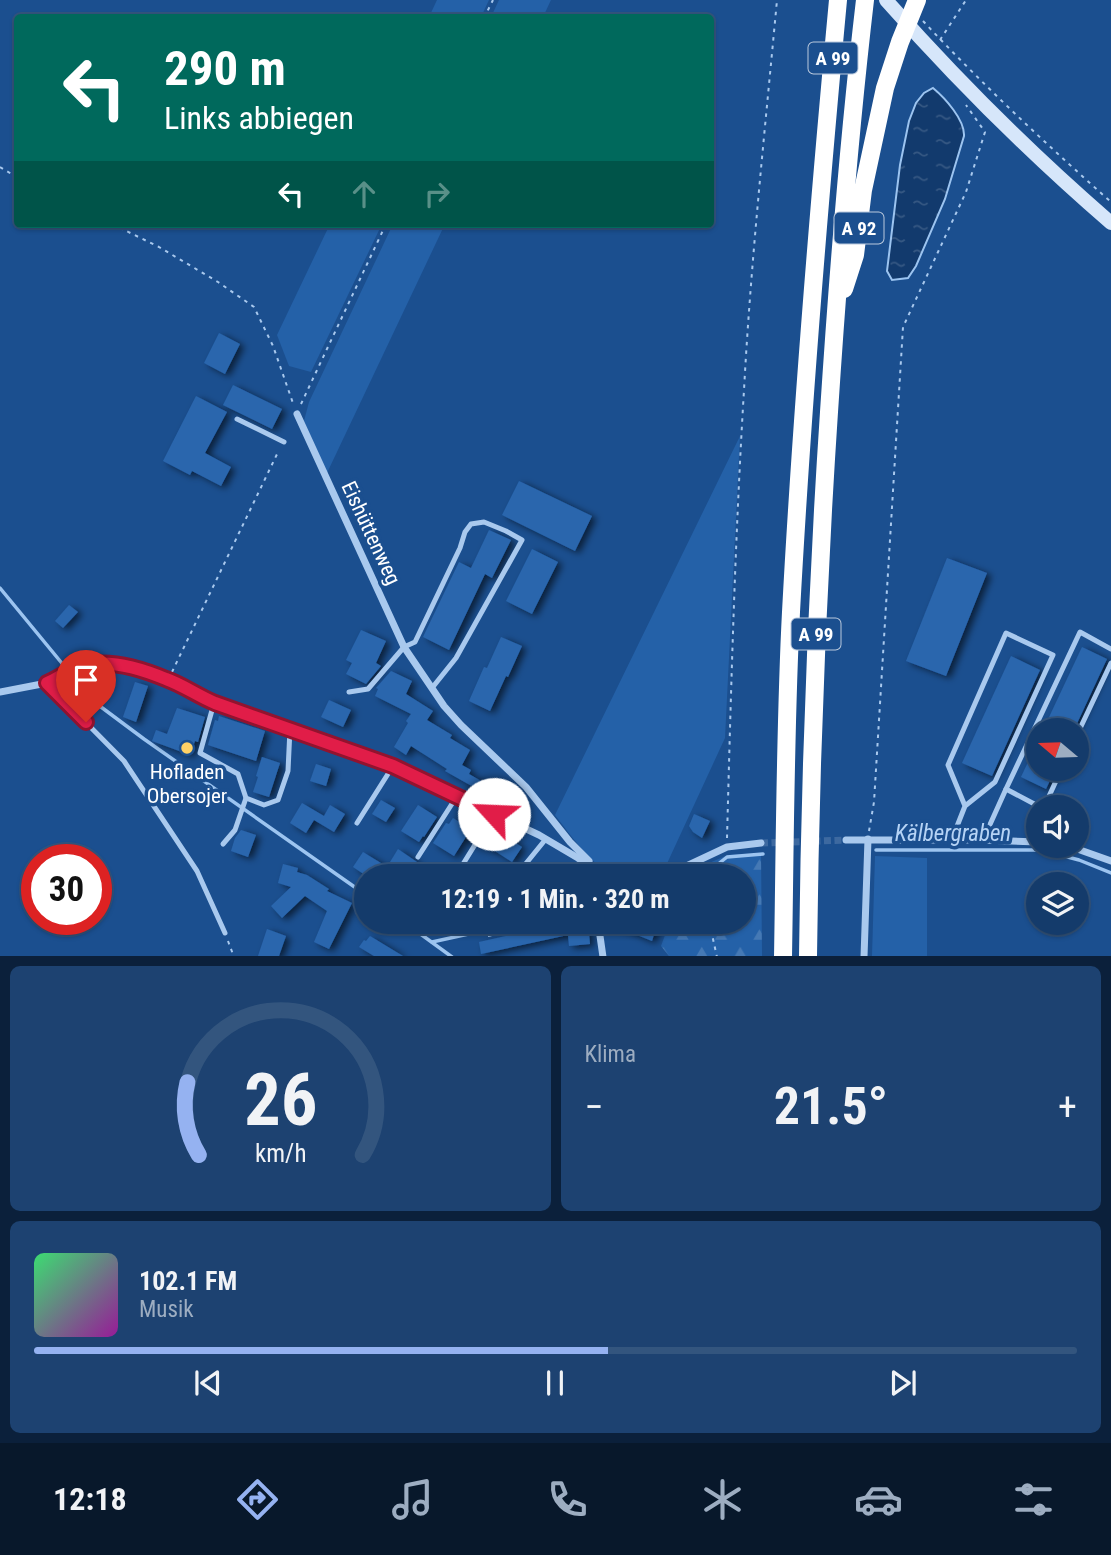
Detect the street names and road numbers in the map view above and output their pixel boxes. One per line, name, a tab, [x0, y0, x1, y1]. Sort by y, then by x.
road number: A 99	[808, 43, 858, 74]
road number: A 92	[834, 212, 884, 244]
street label: Eishüttenweg	[337, 477, 405, 589]
road number: A 99	[792, 618, 840, 650]

